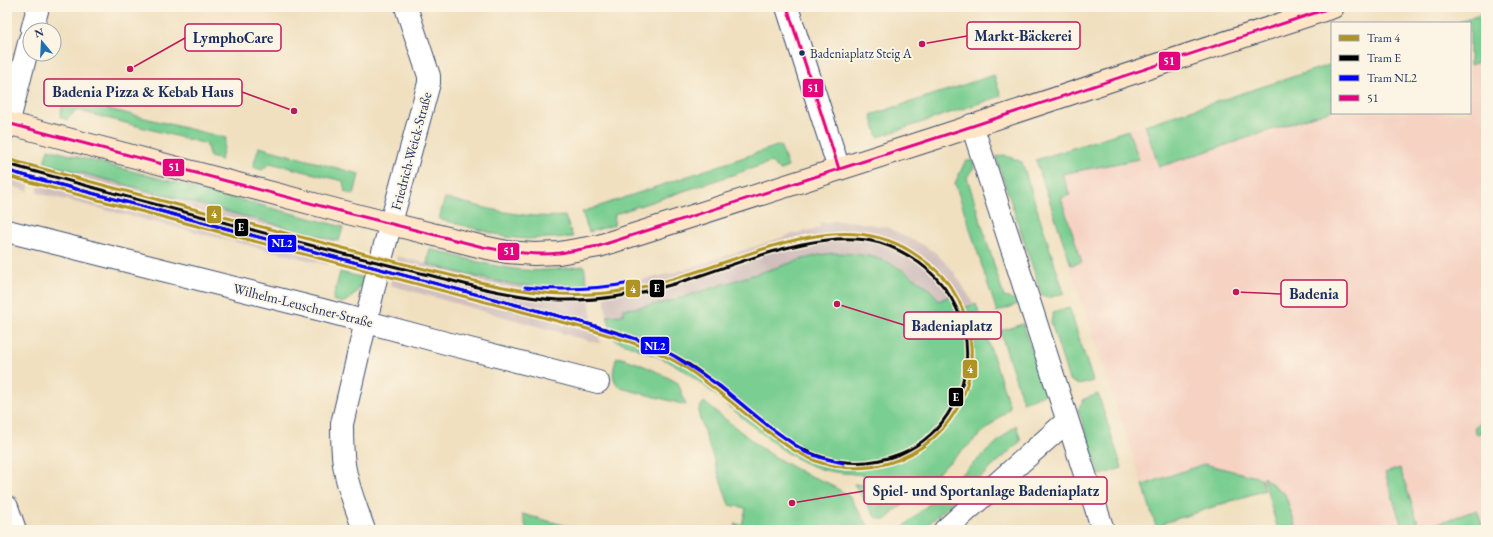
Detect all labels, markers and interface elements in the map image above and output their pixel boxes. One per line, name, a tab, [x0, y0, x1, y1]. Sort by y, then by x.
north arrow	[22, 22, 62, 62]
callout: Markt-Bäckerei	[967, 22, 1080, 49]
legend	[1331, 22, 1471, 114]
text: N	[33, 24, 45, 41]
callout: LymphoCare	[185, 24, 281, 51]
text: Markt-Bäckerei	[974, 26, 1072, 45]
text: LymphoCare	[193, 28, 273, 47]
text: Tram 4	[1367, 30, 1400, 46]
place label: Badeniaplatz Steig A	[810, 45, 913, 62]
marker: Badeniaplatz Steig A	[797, 48, 807, 58]
text: Tram E	[1367, 50, 1401, 66]
line badge: 51	[1158, 51, 1181, 71]
text: 51	[1163, 54, 1175, 68]
text: Tram NL2	[1367, 70, 1417, 86]
line badge: 51	[802, 78, 824, 98]
callout: Badenia Pizza & Kebab Haus	[44, 79, 242, 106]
text: 51	[807, 81, 819, 95]
text: Badenia Pizza & Kebab Haus	[52, 82, 234, 101]
street label: Friedrich-Weick-Straße	[387, 89, 436, 212]
text: 51	[1367, 90, 1379, 106]
line badge: 51	[162, 158, 185, 177]
text: 51	[168, 160, 180, 174]
line badge: 4	[206, 205, 222, 224]
text: 4	[211, 207, 217, 221]
line badge: E	[234, 218, 249, 237]
text: E	[238, 220, 245, 234]
line badge: NL2	[267, 234, 297, 253]
text: NL2	[271, 236, 293, 250]
line badge: 51	[497, 242, 520, 261]
text: 51	[503, 244, 515, 258]
street label: Wilhelm-Leuschner-Straße	[231, 279, 375, 331]
line badge: 4	[625, 279, 641, 298]
line badge: E	[649, 279, 665, 298]
callout: Badenia	[1281, 280, 1347, 307]
text: E	[654, 281, 661, 295]
text: 4	[630, 282, 636, 296]
text: Badenia	[1289, 284, 1339, 303]
callout: Badeniaplatz	[904, 312, 1001, 339]
text: Badeniaplatz	[912, 316, 993, 335]
line badge: NL2	[640, 336, 670, 355]
text: NL2	[644, 339, 666, 353]
line badge: 4	[962, 359, 978, 379]
text: 4	[967, 362, 973, 376]
line badge: E	[948, 387, 964, 407]
text: E	[953, 390, 960, 404]
callout: Spiel- und Sportanlage Badeniaplatz	[864, 477, 1107, 504]
text: Spiel- und Sportanlage Badeniaplatz	[873, 481, 1100, 500]

